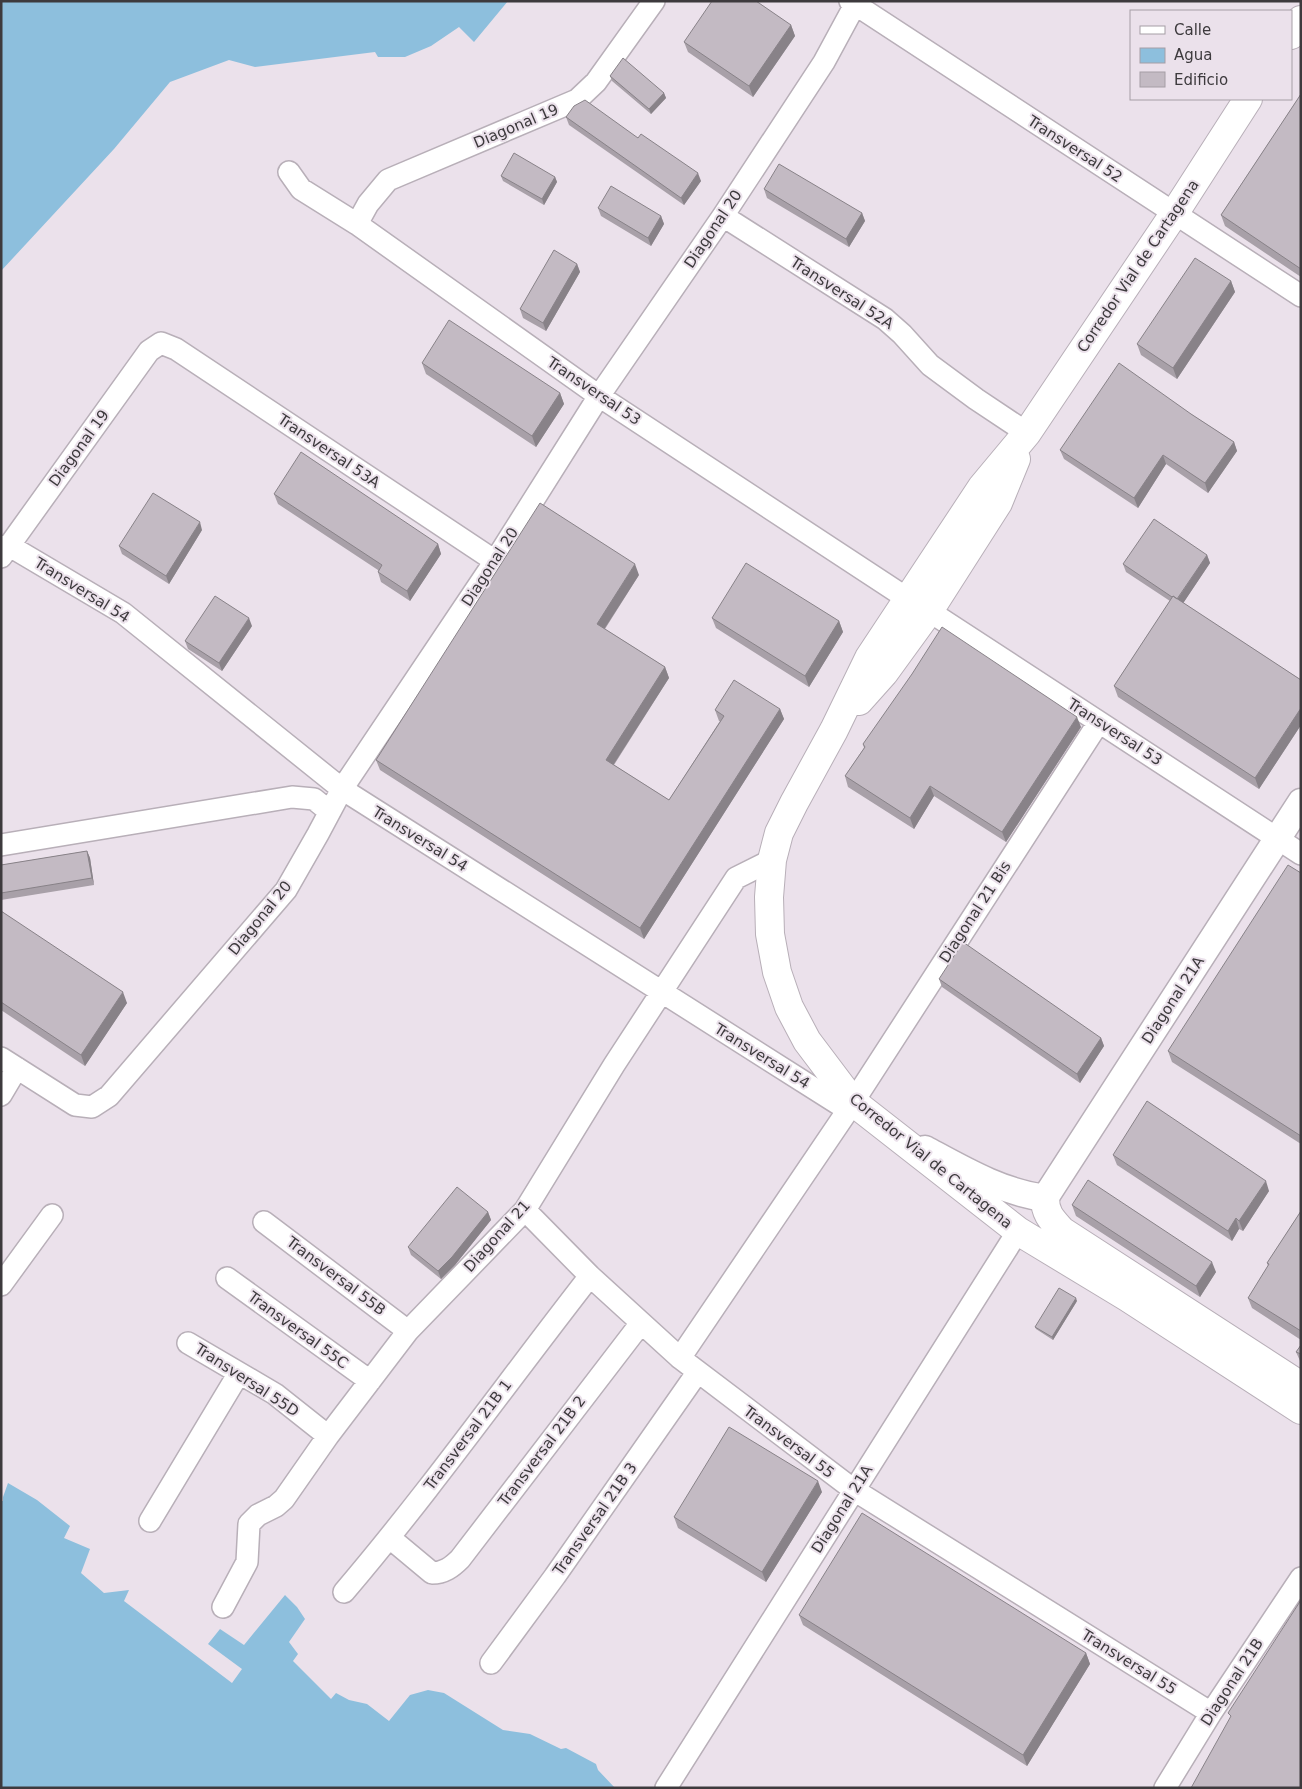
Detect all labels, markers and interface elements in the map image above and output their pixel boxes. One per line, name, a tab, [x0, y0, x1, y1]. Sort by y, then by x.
legend	[1130, 10, 1292, 100]
text: Calle	[1174, 21, 1211, 39]
text: Agua	[1174, 46, 1212, 64]
text: Edificio	[1174, 71, 1228, 89]
street label: Diagonal 19	[471, 100, 561, 152]
street label: Transversal 52	[1024, 111, 1126, 186]
street label: Corredor Vial de Cartagena	[1073, 176, 1203, 356]
street label: Diagonal 20	[680, 187, 746, 271]
street label: Transversal 52A	[786, 252, 898, 333]
street label: Transversal 53	[543, 353, 644, 429]
street label: Diagonal 19	[45, 406, 113, 490]
street label: Transversal 53A	[274, 410, 384, 492]
street label: Diagonal 20	[458, 524, 522, 610]
street label: Transversal 54	[30, 553, 133, 627]
street label: Transversal 53	[1064, 694, 1166, 769]
street label: Transversal 54	[368, 802, 471, 876]
street label: Diagonal 21 Bis	[935, 858, 1015, 966]
street label: Diagonal 20	[225, 877, 295, 959]
street label: Diagonal 21A	[1138, 952, 1208, 1047]
street label: Transversal 54	[710, 1019, 813, 1093]
street label: Corredor Vial de Cartagena	[846, 1090, 1016, 1232]
street label: Diagonal 21	[460, 1196, 534, 1276]
street label: Transversal 55B	[282, 1232, 389, 1319]
street label: Transversal 55C	[244, 1287, 352, 1372]
street label: Transversal 55D	[191, 1339, 302, 1420]
street label: Transversal 21B 1	[420, 1376, 515, 1495]
street label: Transversal 21B 2	[494, 1392, 589, 1511]
street label: Transversal 55	[739, 1401, 838, 1482]
street label: Transversal 21B 3	[549, 1459, 641, 1580]
street label: Diagonal 21A	[808, 1461, 877, 1556]
street label: Transversal 55	[1077, 1625, 1180, 1699]
street label: Diagonal 21B	[1197, 1635, 1267, 1729]

